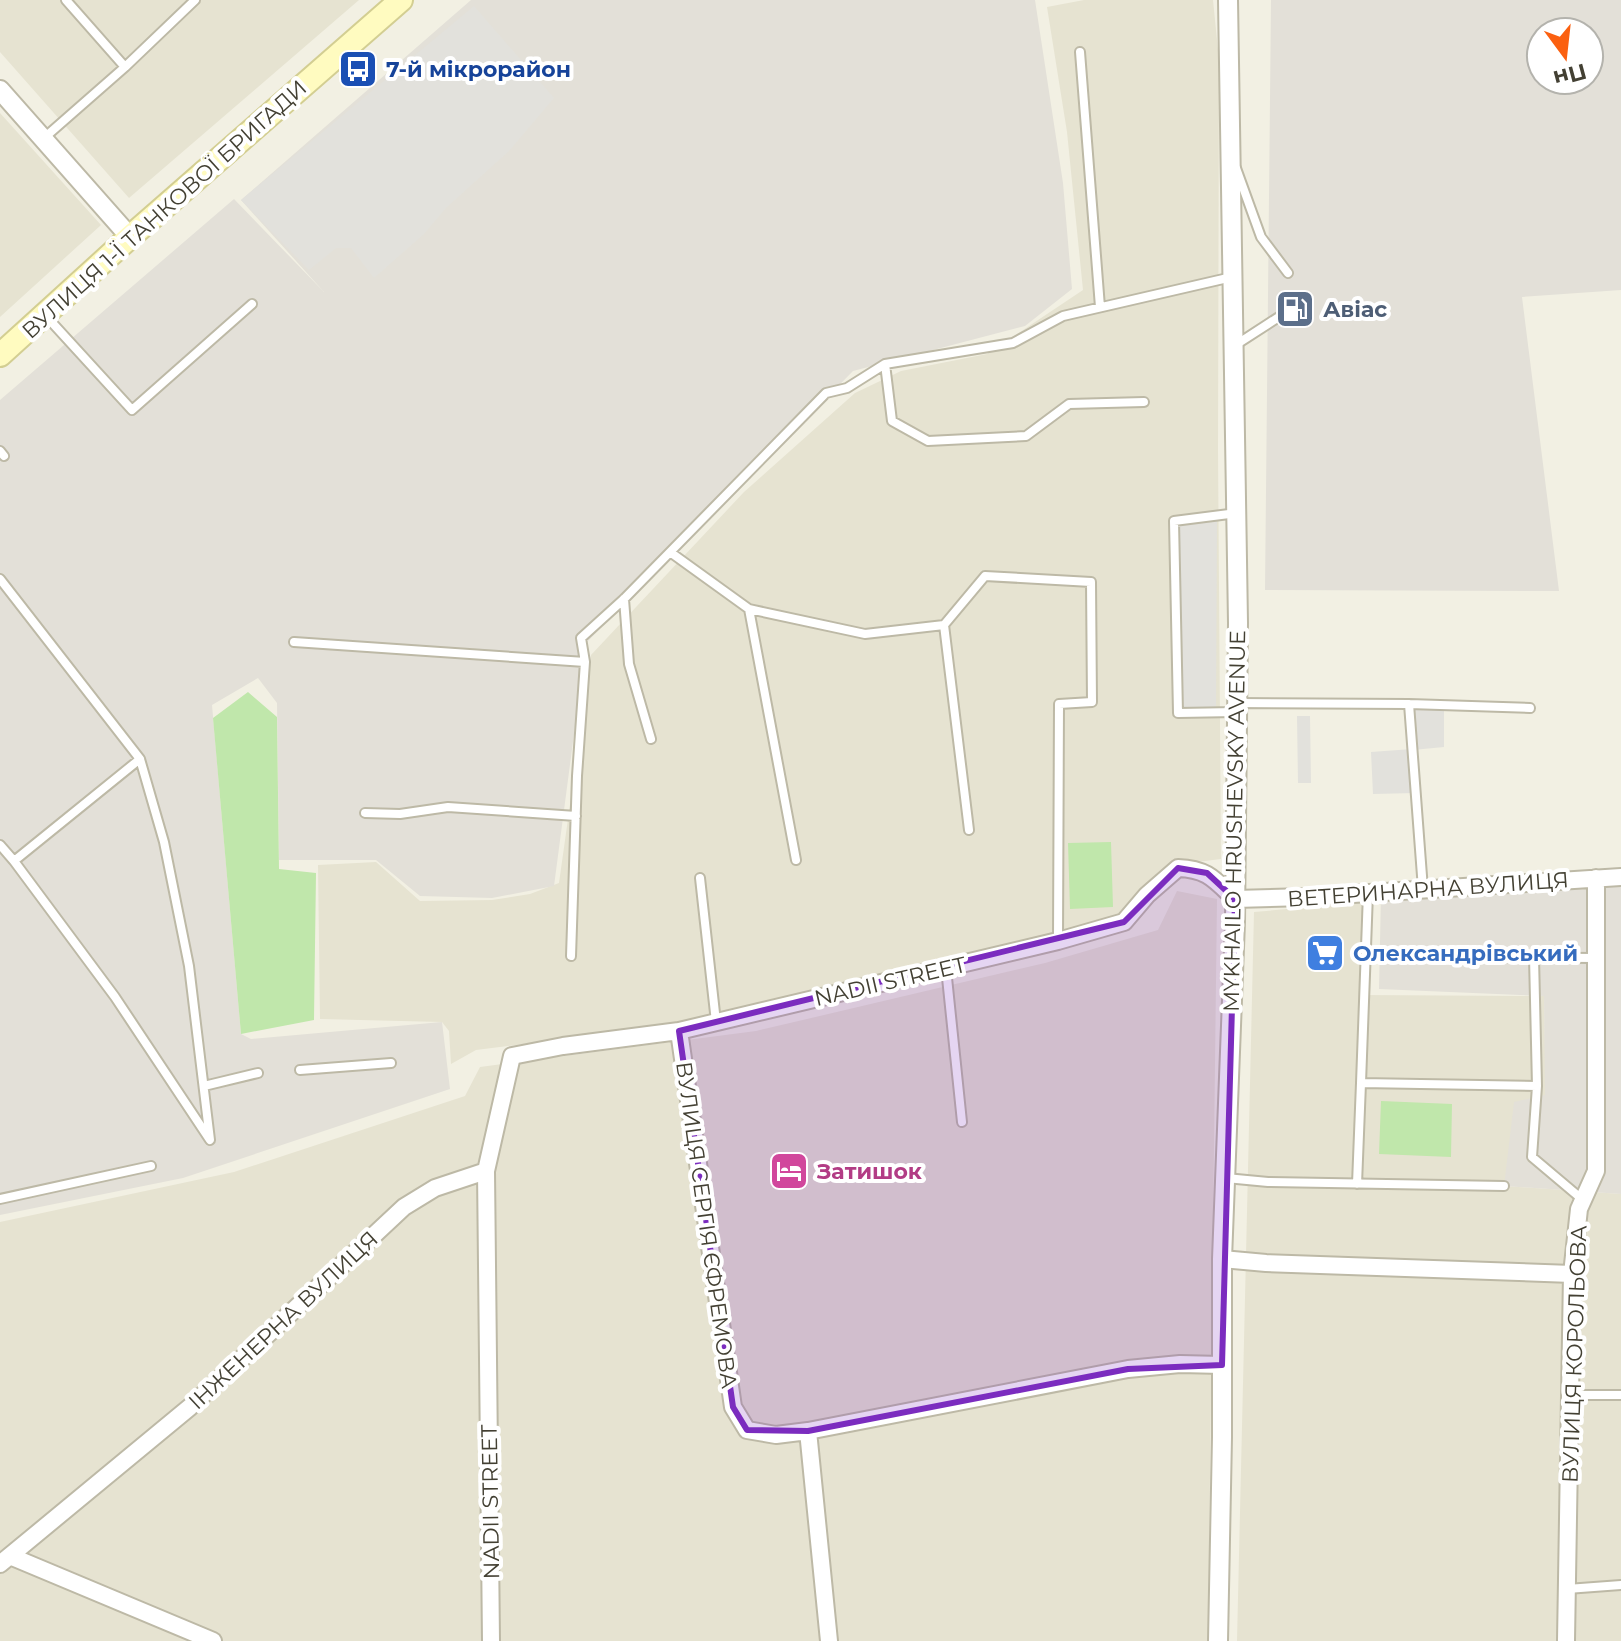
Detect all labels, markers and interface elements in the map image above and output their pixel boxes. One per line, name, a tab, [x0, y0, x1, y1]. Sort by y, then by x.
north arrow	[1525, 16, 1605, 96]
bus stop icon: 7-й мікрорайон	[337, 48, 379, 90]
place label: 7-й мікрорайон	[386, 56, 571, 83]
text: Пн	[1551, 58, 1590, 92]
street label: ВУЛИЦЯ 1-Ї ТАНКОВОЇ БРИГАДИ	[16, 74, 312, 344]
fuel station icon: Авіас	[1274, 288, 1316, 330]
place label: Авіас	[1323, 296, 1387, 323]
street label: MYKHAILO HRUSHEVSKY AVENUE	[1218, 630, 1251, 1012]
street label: ВЕТЕРИНАРНА ВУЛИЦЯ	[1286, 866, 1570, 913]
supermarket icon: Олександрівський	[1304, 932, 1346, 974]
place label: Олександрівський	[1353, 940, 1578, 967]
street label: NADII STREET	[812, 951, 969, 1012]
street label: ВУЛИЦЯ СЕРГІЯ ЄФРЕМОВА	[670, 1060, 743, 1391]
hotel icon: Затишок	[768, 1150, 810, 1192]
place label: Затишок	[816, 1158, 923, 1185]
street label: ВУЛИЦЯ КОРОЛЬОВА	[1557, 1224, 1593, 1483]
street label: ІНЖЕНЕРНА ВУЛИЦЯ	[183, 1225, 384, 1415]
street label: NADII STREET	[476, 1424, 505, 1580]

